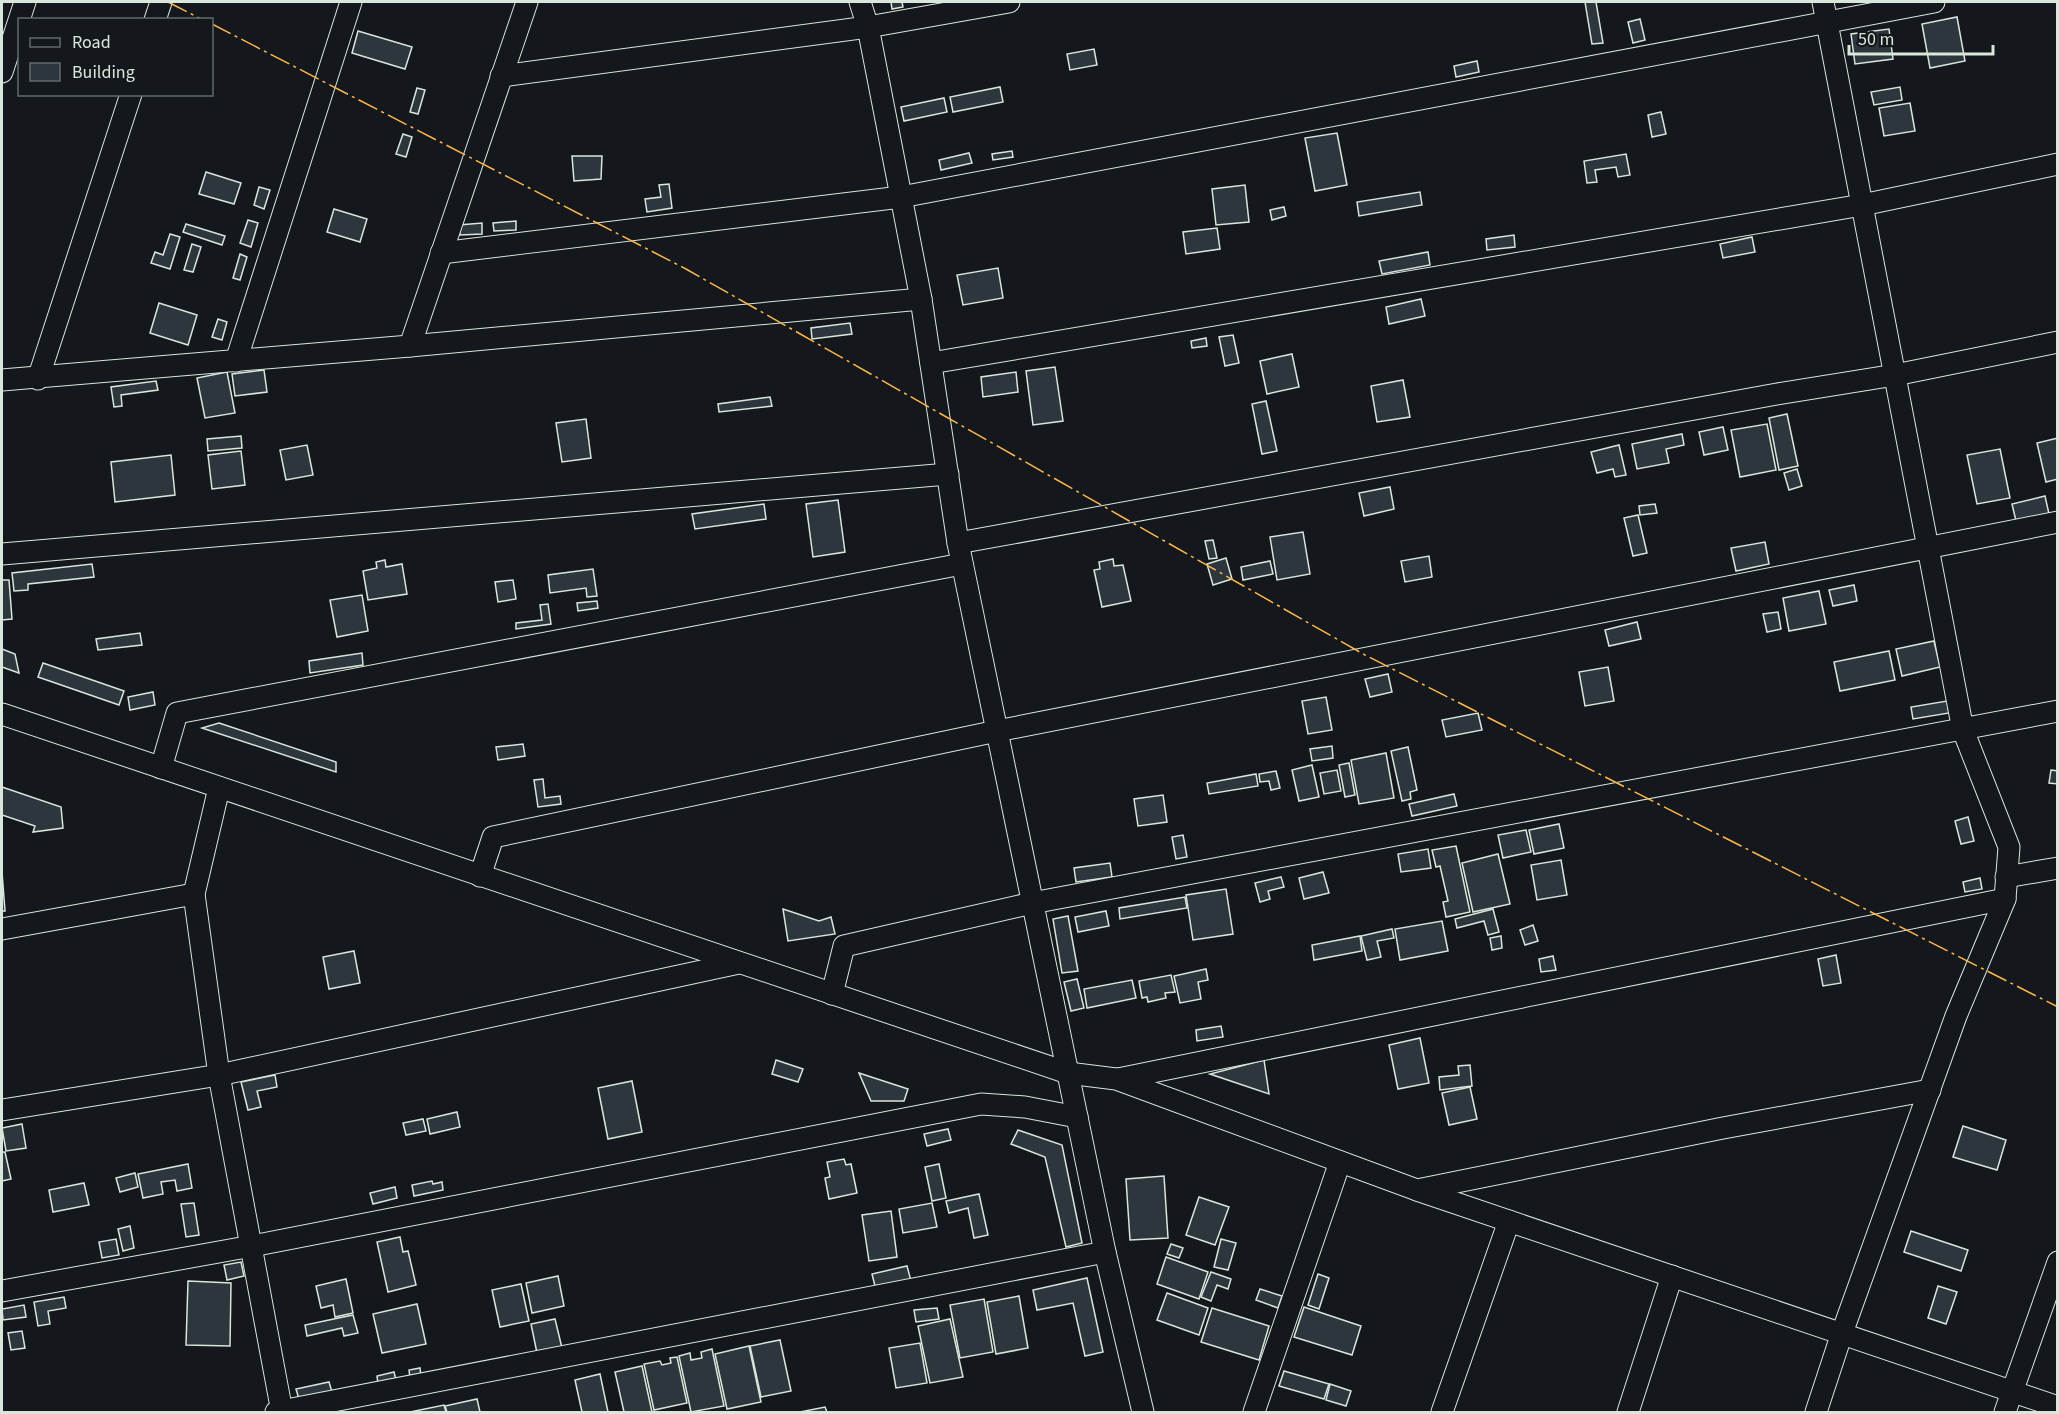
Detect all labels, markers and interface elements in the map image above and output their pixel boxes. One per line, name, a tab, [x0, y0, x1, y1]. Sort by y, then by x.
legend	[18, 18, 213, 96]
scale bar	[1849, 18, 1993, 56]
text: 50 m	[1858, 27, 1894, 52]
text: Road	[72, 30, 111, 55]
text: Building	[72, 60, 135, 85]

